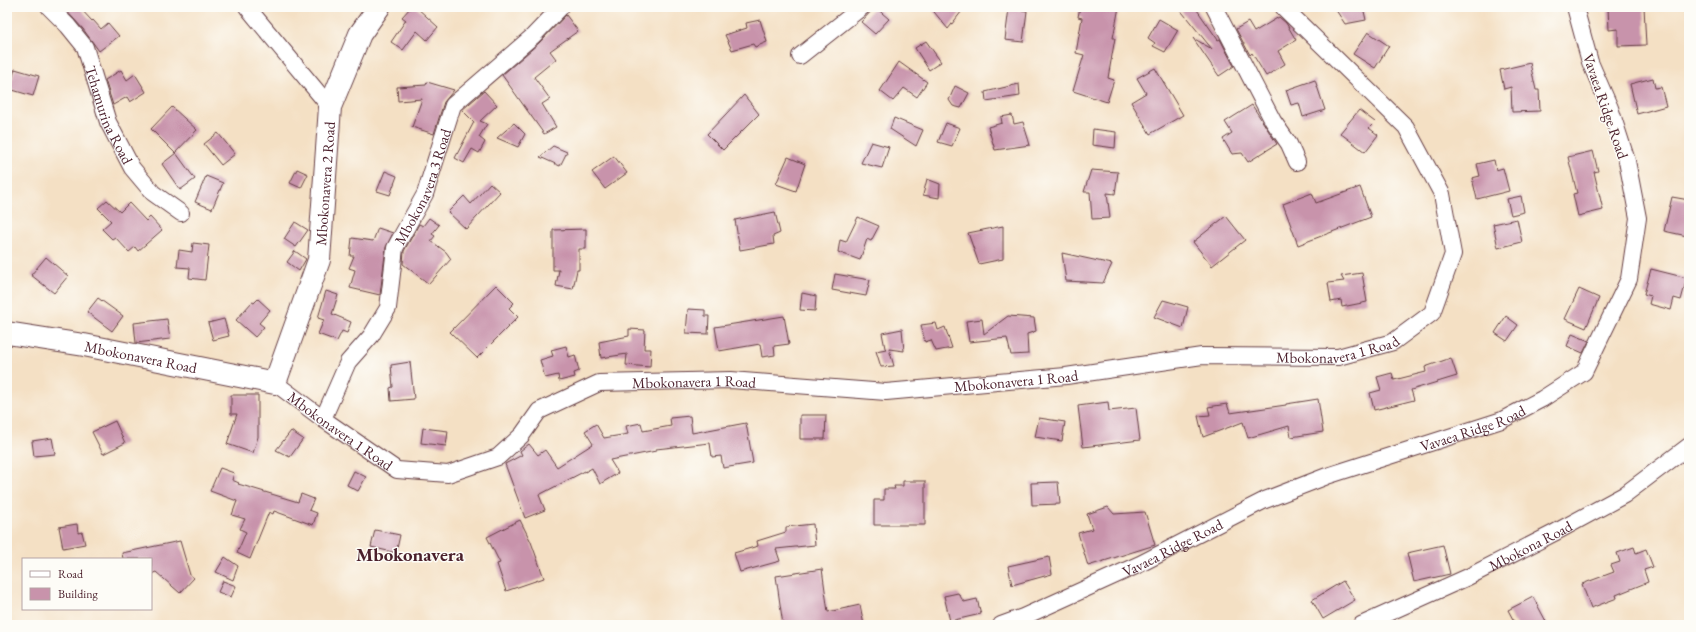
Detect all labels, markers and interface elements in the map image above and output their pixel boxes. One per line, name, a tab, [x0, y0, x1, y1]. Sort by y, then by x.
street label: Vavaea Ridge Road	[1579, 51, 1633, 162]
street label: Tehamurina Road	[82, 63, 138, 168]
street label: Mbokonavera 2 Road	[311, 120, 338, 246]
street label: Mbokonavera 3 Road	[389, 126, 455, 248]
street label: Mbokonavera 1 Road	[1276, 331, 1403, 367]
street label: Mbokonavera Road	[83, 336, 199, 377]
street label: Mbokonavera 1 Road	[953, 365, 1080, 395]
street label: Mbokonavera 1 Road	[632, 370, 757, 392]
street label: Mbokonavera 1 Road	[284, 387, 397, 474]
street label: Vavaea Ridge Road	[1417, 400, 1529, 455]
street label: Vavaea Ridge Road	[1119, 514, 1226, 581]
street label: Mbokona Road	[1485, 515, 1575, 574]
district label: Mbokonavera	[356, 542, 465, 567]
legend	[22, 558, 152, 610]
text: Road	[58, 566, 84, 582]
text: Building	[58, 586, 99, 602]

